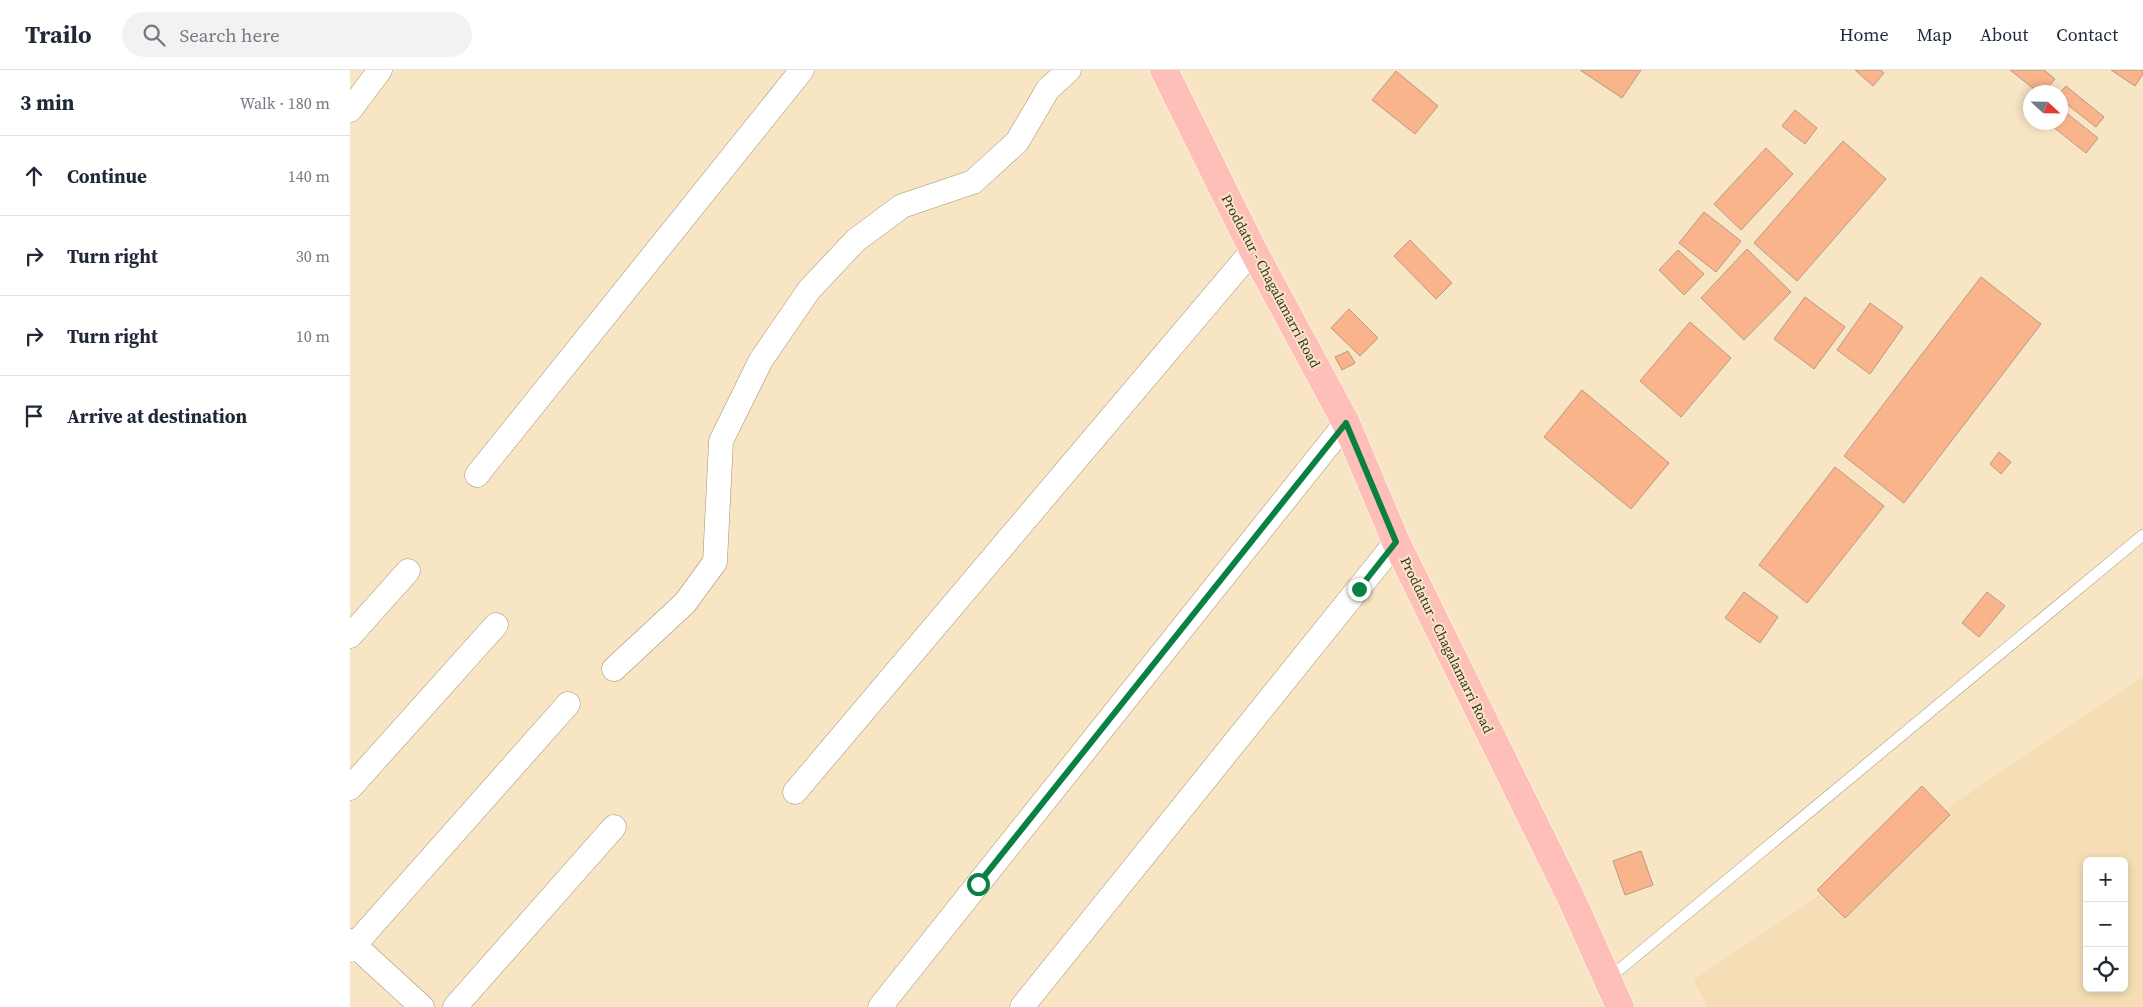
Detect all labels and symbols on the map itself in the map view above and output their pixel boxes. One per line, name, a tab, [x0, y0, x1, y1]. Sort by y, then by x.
north arrow	[2023, 85, 2068, 130]
street label: Proddatur - Chagalamarri Road	[1217, 191, 1325, 371]
street label: Proddatur - Chagalamarri Road	[1395, 553, 1499, 737]
route end	[1348, 578, 1371, 601]
route start	[967, 873, 990, 896]

